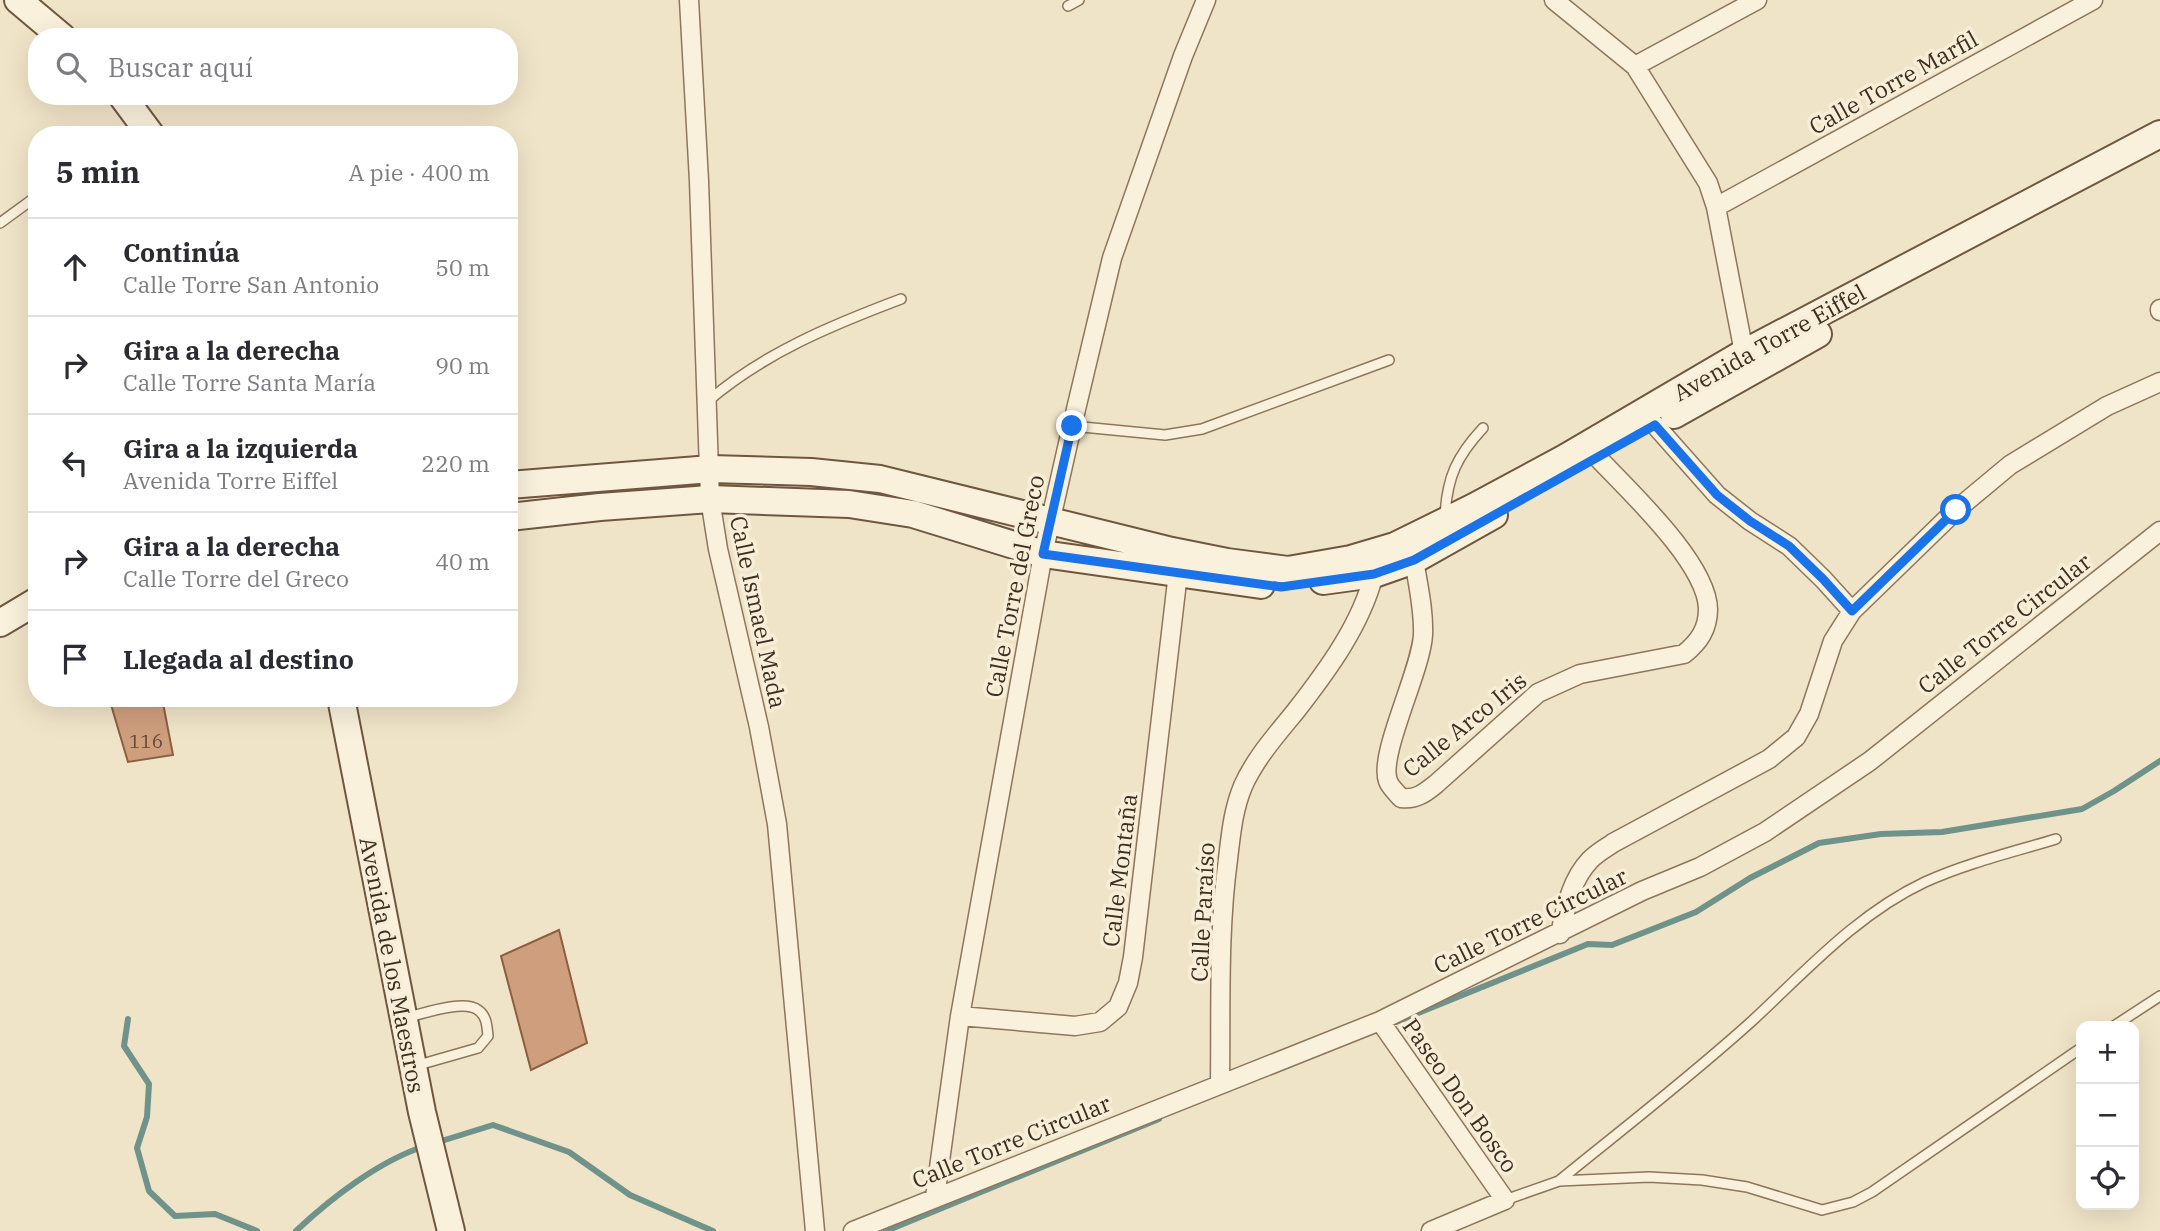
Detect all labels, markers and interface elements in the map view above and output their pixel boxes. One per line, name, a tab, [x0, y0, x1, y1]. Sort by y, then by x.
street label: Calle Torre Marfil	[1803, 23, 1983, 141]
search box	[28, 28, 518, 105]
icon: search	[52, 48, 90, 86]
text: Buscar aquí	[108, 50, 253, 84]
text: 5 min	[56, 152, 140, 191]
text: A pie · 400 m	[348, 157, 490, 187]
text: Continúa	[123, 235, 240, 269]
icon: ahead	[56, 248, 94, 286]
text: 50 m	[435, 252, 490, 282]
text: Calle Torre San Antonio	[123, 269, 379, 299]
street label: Avenida Torre Eiffel	[1668, 277, 1870, 407]
text: Gira a la derecha	[123, 333, 340, 367]
icon: right	[56, 346, 94, 384]
text: 90 m	[435, 350, 490, 380]
text: Calle Torre Santa María	[123, 367, 376, 397]
route end	[1056, 410, 1087, 441]
text: Gira a la izquierda	[123, 431, 358, 465]
icon: left	[56, 444, 94, 482]
text: 220 m	[421, 448, 490, 478]
text: Avenida Torre Eiffel	[123, 465, 338, 495]
street label: Calle Torre del Greco	[978, 472, 1050, 700]
route start	[1940, 494, 1971, 525]
street label: Calle Ismael Mada	[724, 513, 794, 711]
text: Gira a la derecha	[123, 529, 340, 563]
icon: right	[56, 542, 94, 580]
text: 40 m	[435, 546, 490, 576]
street label: Calle Torre Circular	[1911, 546, 2097, 700]
text: Calle Torre del Greco	[123, 563, 349, 593]
icon: arrive	[56, 640, 94, 678]
text: Llegada al destino	[123, 642, 354, 676]
street label: Calle Arco Iris	[1396, 665, 1532, 783]
house number: 116	[129, 729, 163, 753]
street label: Calle Montaña	[1095, 792, 1143, 948]
street label: Avenida de los Maestros	[353, 835, 433, 1095]
street label: Calle Paraíso	[1183, 842, 1221, 982]
street label: Calle Torre Circular	[1428, 860, 1632, 980]
street label: Paseo Don Bosco	[1397, 1012, 1525, 1178]
map controls	[2076, 1021, 2139, 1210]
button: +	[2076, 1021, 2139, 1084]
button: −	[2076, 1084, 2139, 1147]
street label: Calle Torre Circular	[907, 1087, 1115, 1195]
button: locate	[2076, 1147, 2139, 1210]

